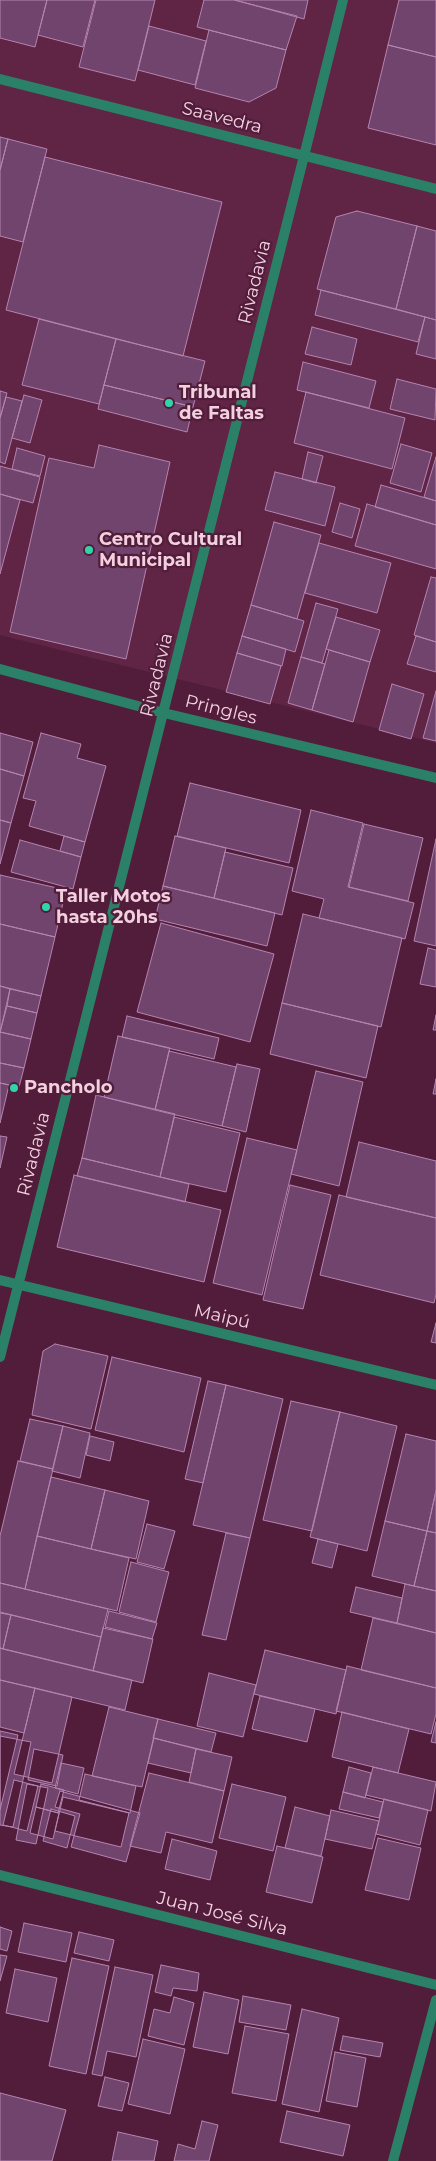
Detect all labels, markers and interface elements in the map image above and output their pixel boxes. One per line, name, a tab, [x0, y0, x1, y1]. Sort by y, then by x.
street label: Saavedra	[180, 98, 264, 138]
street label: Rivadavia	[234, 238, 276, 326]
place label: Tribunal de Faltas	[179, 382, 264, 424]
marker: Tribunal de Faltas	[163, 397, 175, 409]
place label: Centro Cultural Municipal	[99, 529, 242, 572]
marker: Centro Cultural Municipal	[83, 544, 95, 556]
street label: Rivadavia	[136, 631, 178, 719]
street label: Pringles	[183, 691, 259, 729]
place label: Taller Motos hasta 20hs	[56, 886, 171, 929]
marker: Taller Motos hasta 20hs	[40, 901, 52, 913]
place label: Pancholo	[24, 1077, 113, 1099]
marker: Pancholo	[8, 1082, 20, 1094]
street label: Rivadavia	[13, 1110, 55, 1198]
street label: Maipú	[192, 1300, 252, 1334]
street label: Juan José Silva	[154, 1887, 290, 1941]

